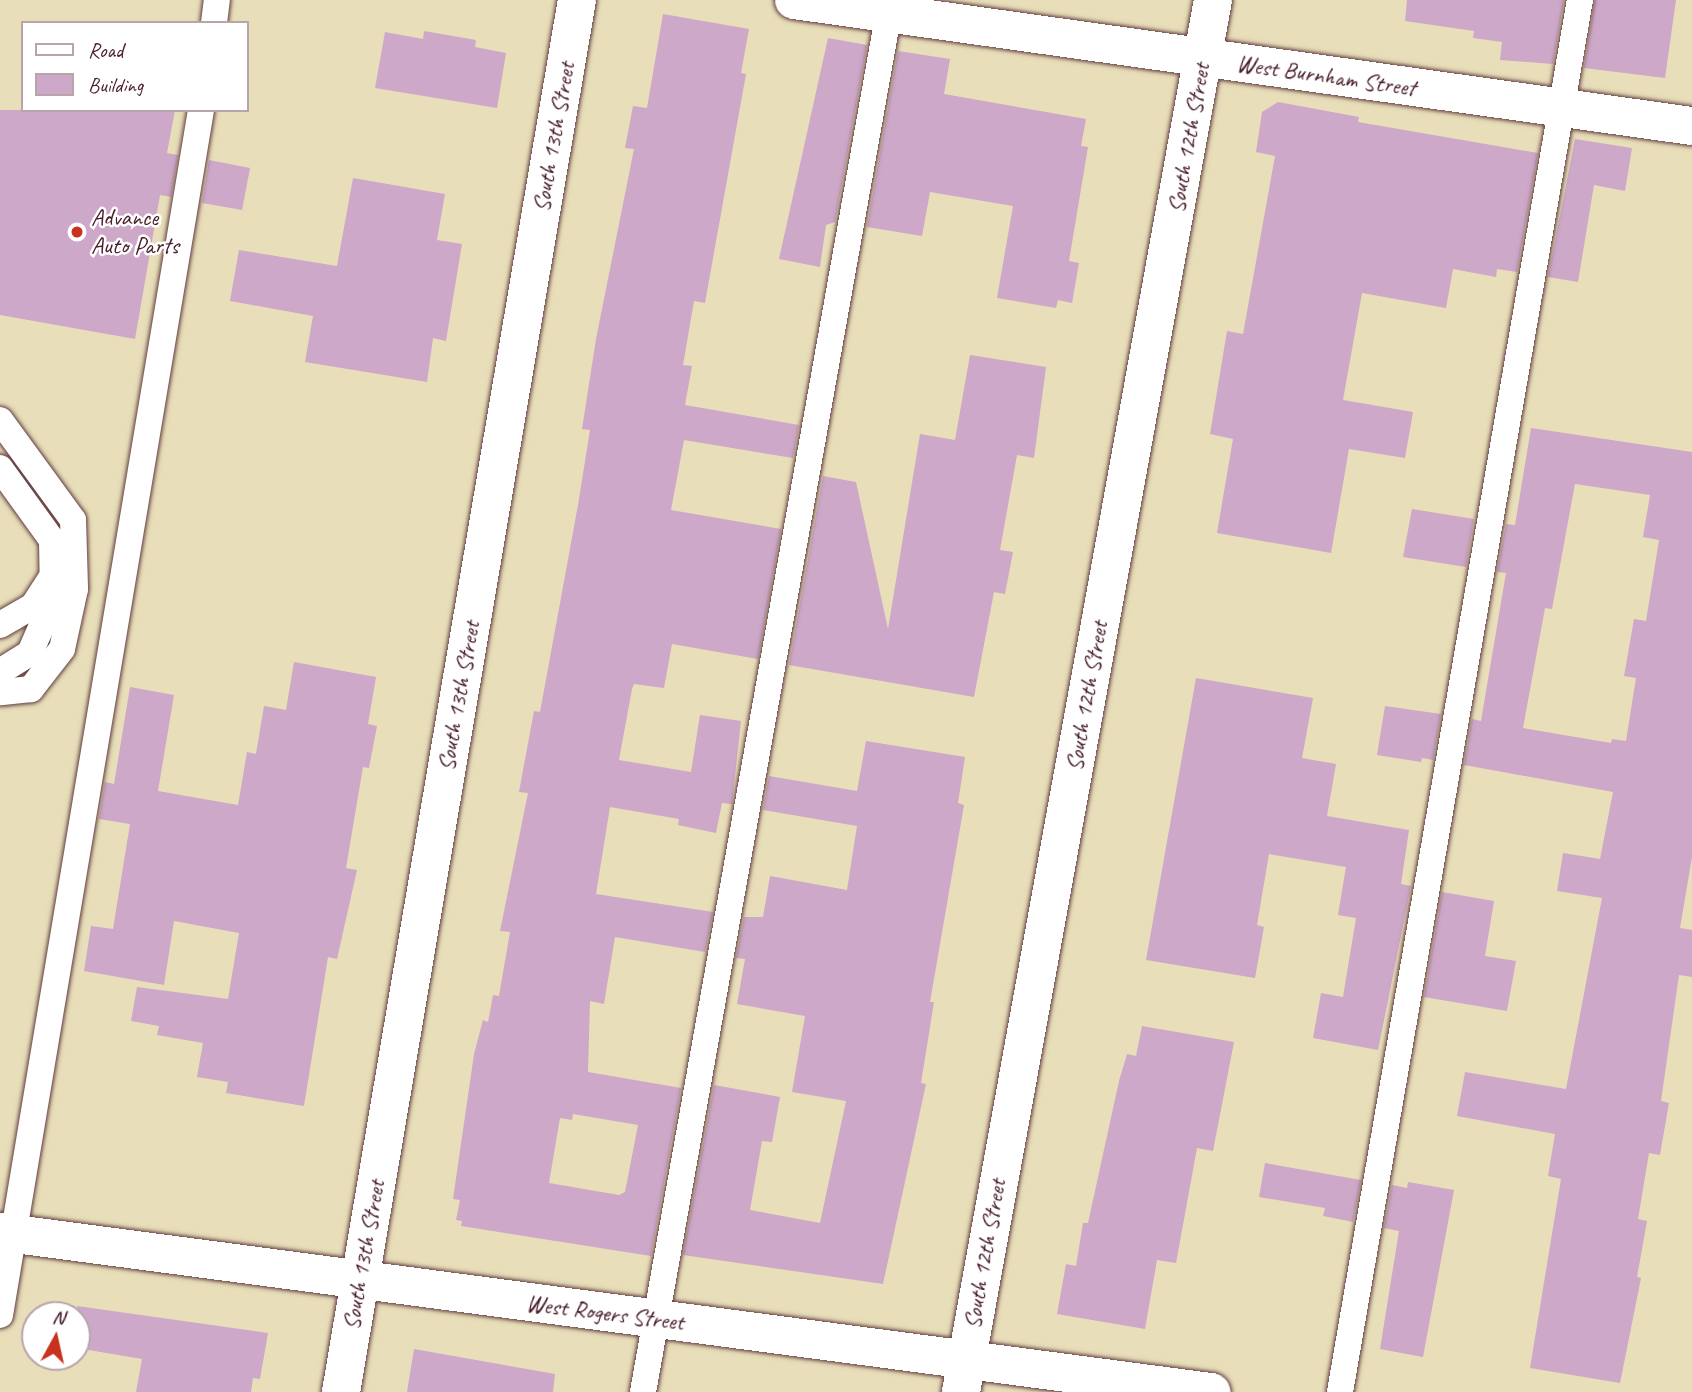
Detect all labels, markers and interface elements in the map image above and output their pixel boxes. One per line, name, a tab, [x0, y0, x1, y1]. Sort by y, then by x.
legend	[21, 21, 248, 112]
text: Road	[88, 37, 123, 63]
street label: West Burnham Street	[1235, 49, 1417, 103]
street label: South 13th Street	[527, 60, 581, 214]
street label: South 12th Street	[1162, 61, 1216, 215]
text: Building	[88, 72, 143, 98]
place label: Advance Auto Parts	[91, 204, 179, 260]
marker: Advance Auto Parts	[69, 224, 85, 240]
street label: South 13th Street	[432, 619, 486, 773]
street label: South 12th Street	[1060, 619, 1114, 773]
street label: South 12th Street	[958, 1177, 1012, 1331]
street label: South 13th Street	[337, 1178, 391, 1332]
street label: West Rogers Street	[524, 1289, 686, 1337]
north arrow	[21, 1301, 91, 1371]
text: N	[51, 1304, 66, 1330]

